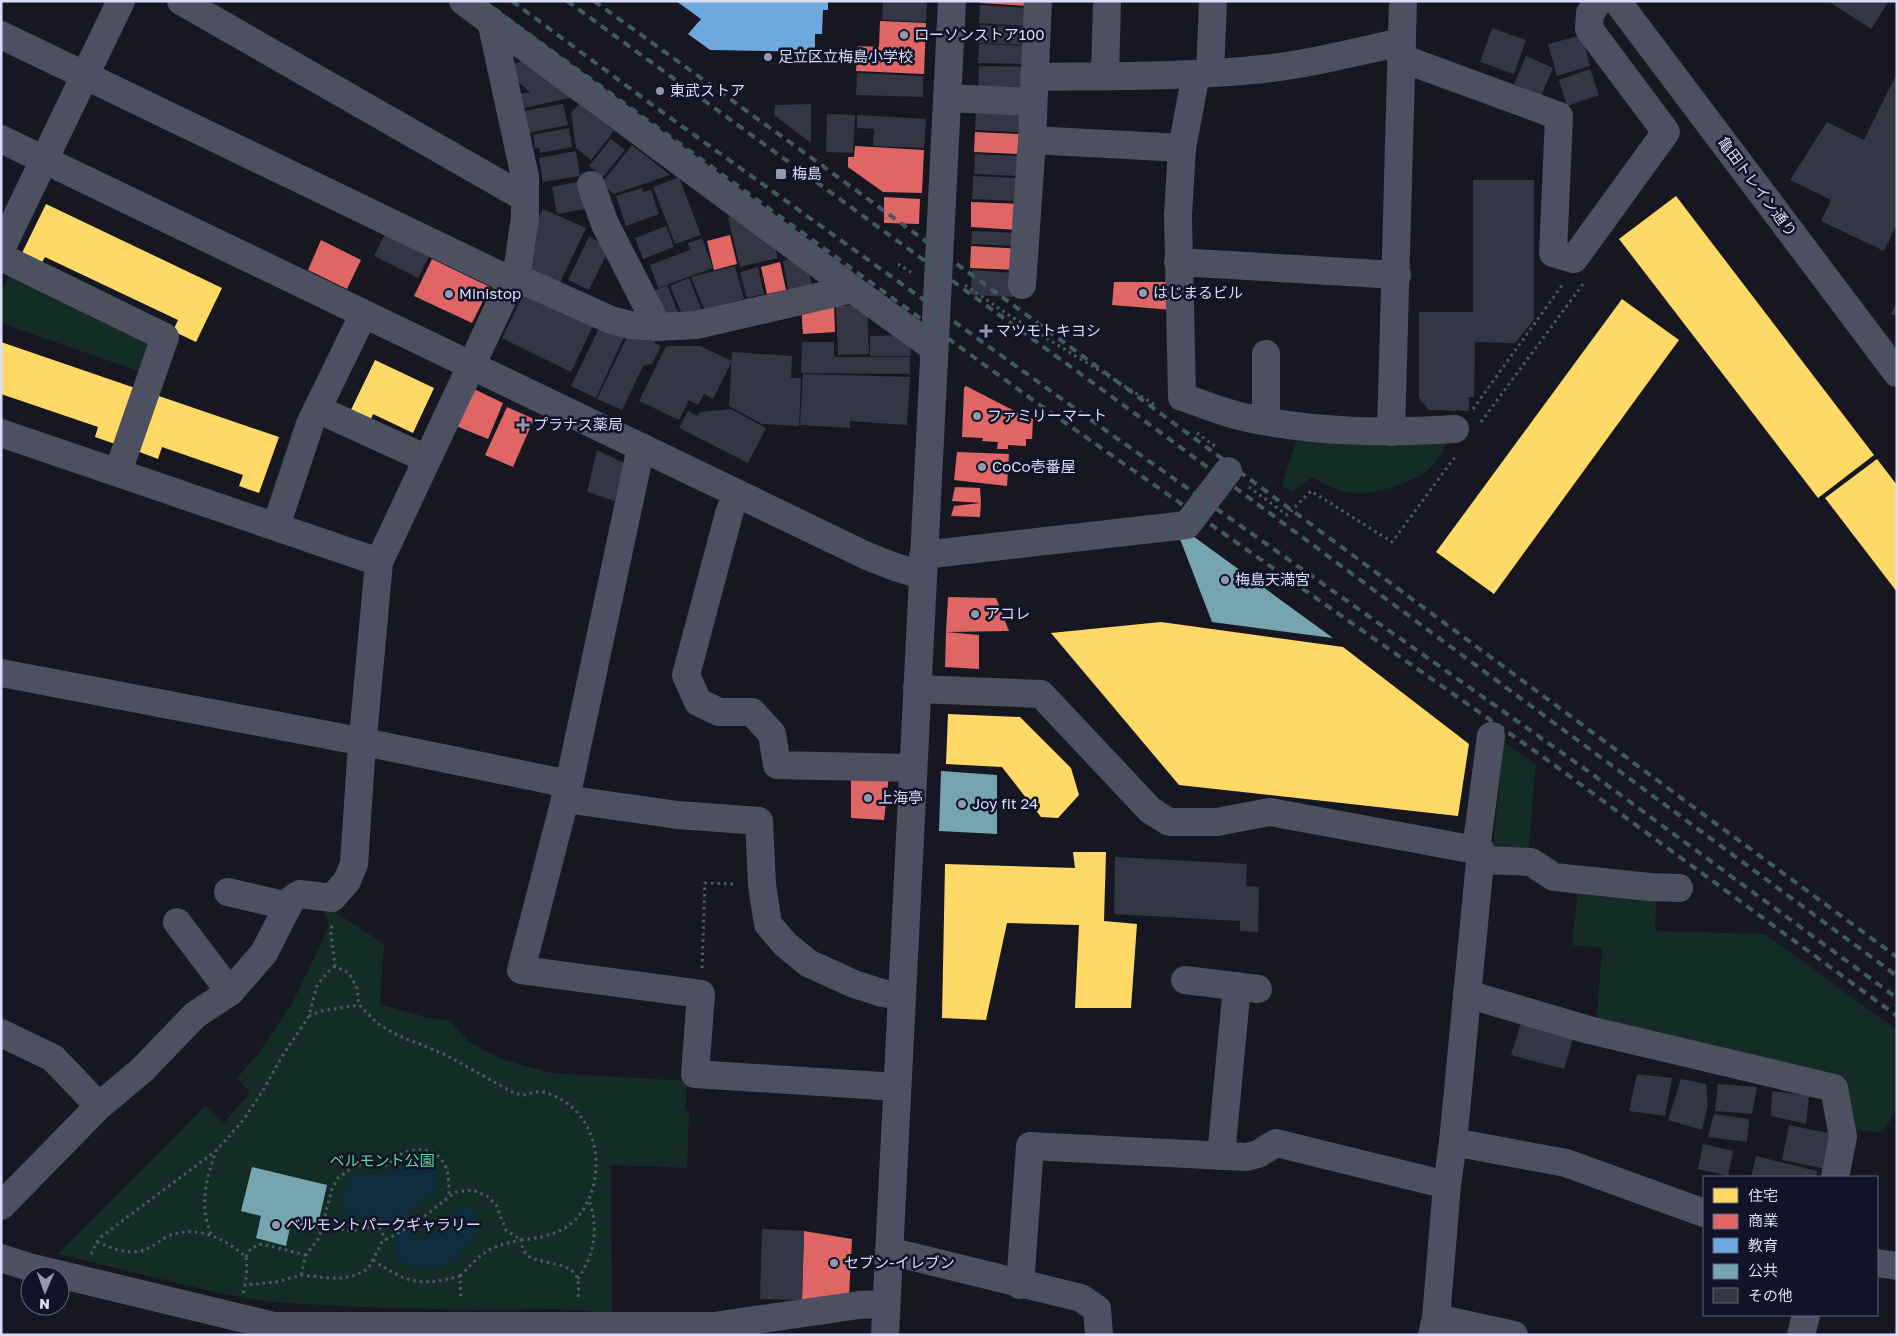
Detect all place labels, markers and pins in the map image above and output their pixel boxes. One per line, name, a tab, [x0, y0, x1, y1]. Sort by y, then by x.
place label: ローソンストア100	[914, 25, 1045, 43]
marker: ローソンストア100	[898, 29, 910, 41]
place label: 足立区立梅島小学校	[778, 47, 913, 65]
marker: 足立区立梅島小学校	[762, 51, 774, 63]
place label: 東武ストア	[670, 81, 745, 99]
marker: 東武ストア	[654, 85, 666, 97]
place label: 梅島	[792, 164, 822, 182]
marker: 梅島	[774, 167, 788, 181]
place label: はじまるビル	[1153, 283, 1243, 301]
place label: Ministop	[459, 284, 521, 302]
marker: はじまるビル	[1137, 287, 1149, 299]
marker: Ministop	[443, 288, 455, 300]
place label: マツモトキヨシ	[996, 321, 1101, 339]
marker: マツモトキヨシ	[980, 325, 992, 337]
place label: ファミリーマート	[987, 406, 1107, 424]
marker: ファミリーマート	[971, 410, 983, 422]
place label: プラナス薬局	[533, 415, 623, 433]
marker: プラナス薬局	[517, 419, 529, 431]
place label: CoCo壱番屋	[992, 457, 1075, 475]
marker: CoCo壱番屋	[976, 461, 988, 473]
place label: 梅島天満宮	[1235, 570, 1310, 588]
marker: 梅島天満宮	[1219, 574, 1231, 586]
place label: アコレ	[985, 604, 1030, 622]
marker: アコレ	[969, 608, 981, 620]
place label: 上海亭	[878, 788, 923, 806]
marker: 上海亭	[862, 792, 874, 804]
place label: Joy fit 24	[972, 794, 1038, 812]
marker: Joy fit 24	[956, 798, 968, 810]
place label: ベルモントパークギャラリー	[286, 1215, 481, 1233]
marker: ベルモントパークギャラリー	[270, 1219, 282, 1231]
place label: セブン-イレブン	[844, 1253, 955, 1271]
marker: セブン-イレブン	[828, 1257, 840, 1269]

